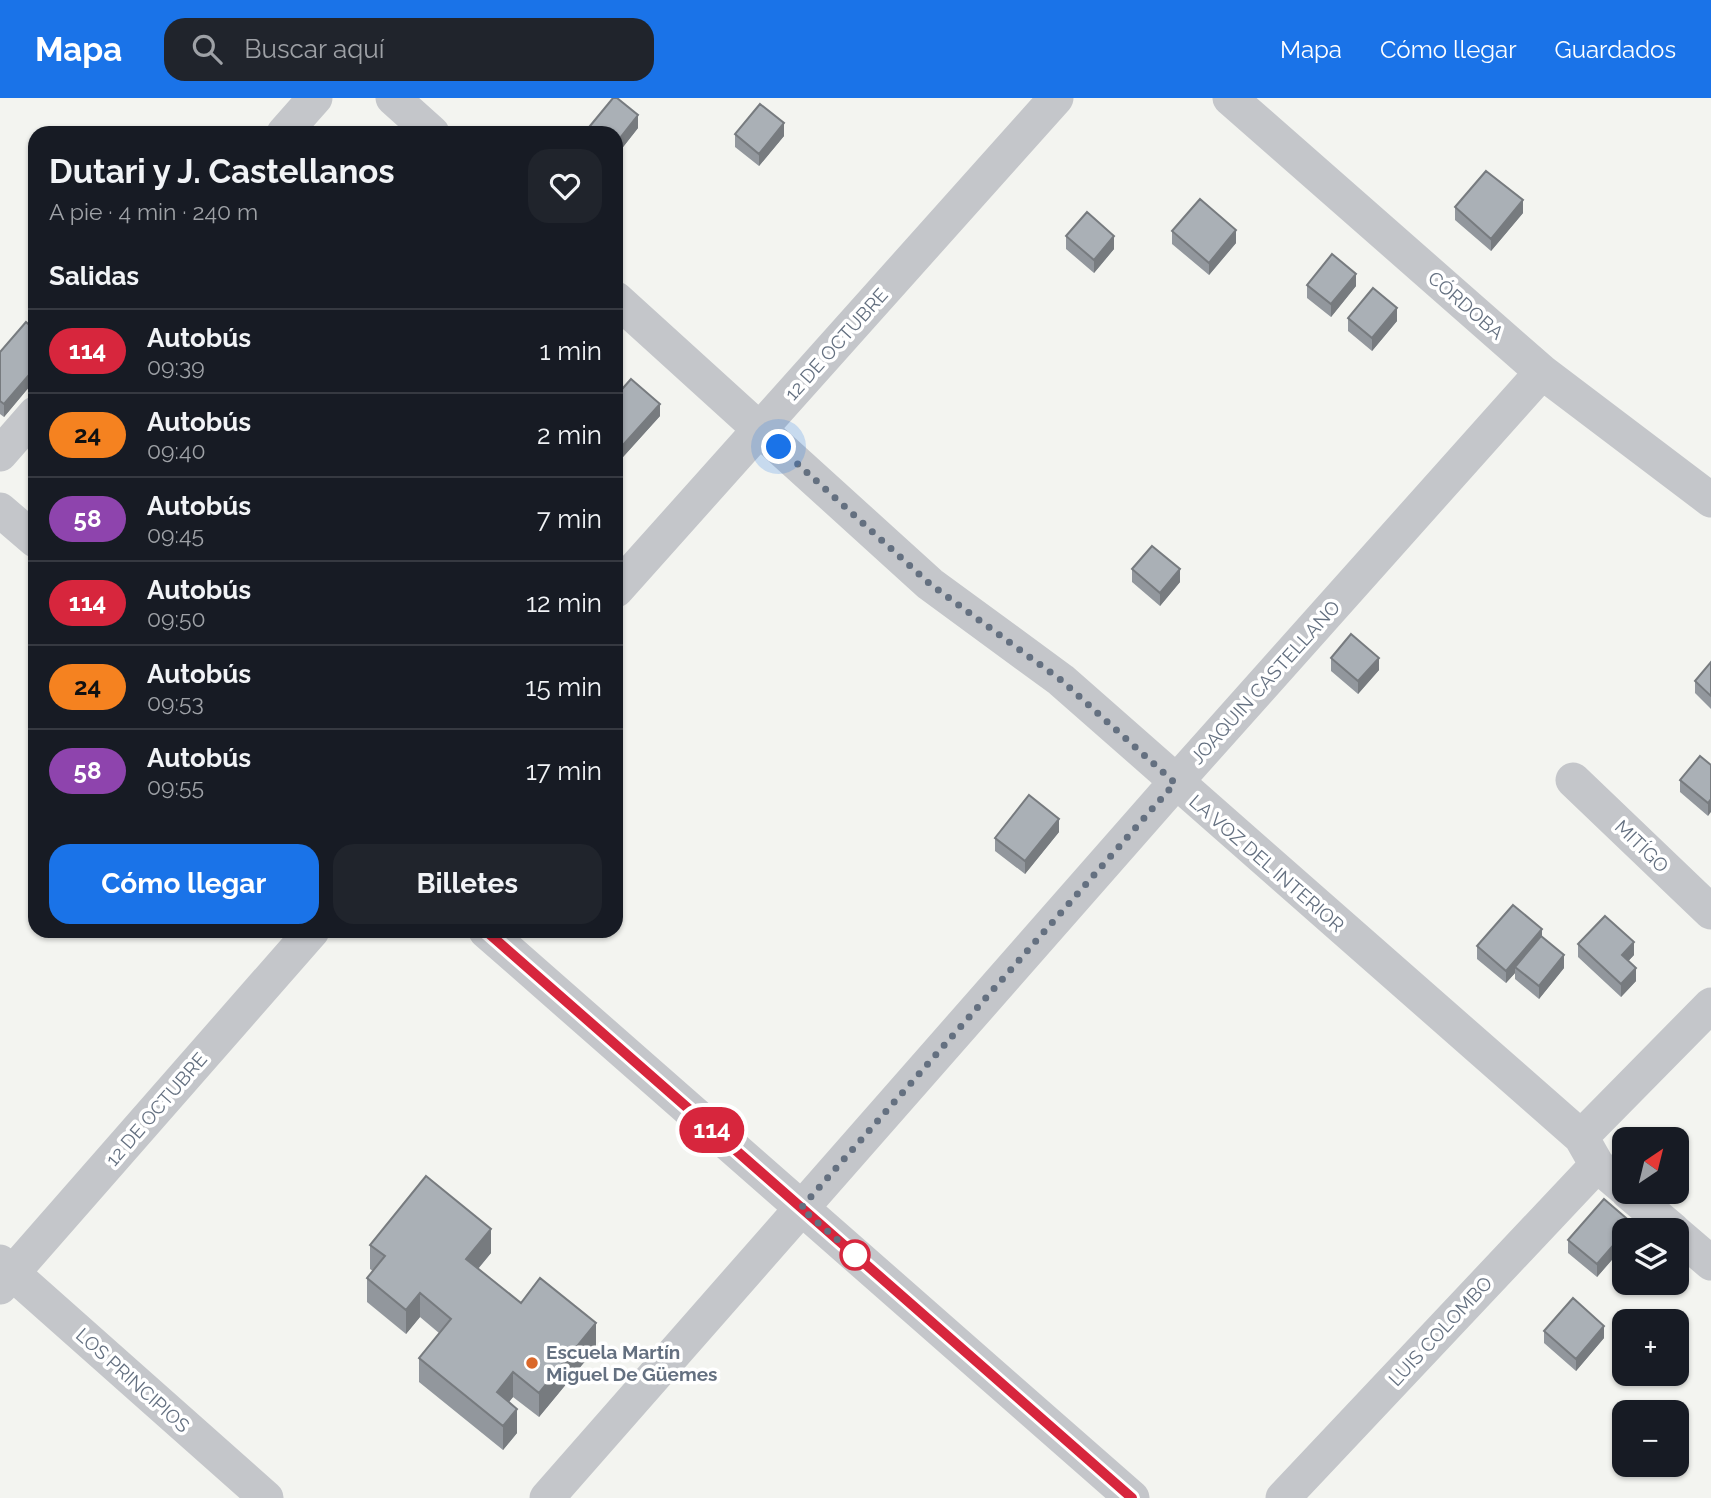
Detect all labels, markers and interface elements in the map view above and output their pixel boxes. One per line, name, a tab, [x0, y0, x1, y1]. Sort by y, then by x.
search box	[164, 18, 654, 81]
text: Mapa	[35, 30, 122, 69]
icon: search	[188, 30, 226, 68]
text: Buscar aquí	[244, 34, 384, 64]
text: Mapa	[1280, 35, 1342, 64]
text: Cómo llegar	[1380, 35, 1517, 64]
text: Guardados	[1555, 35, 1676, 64]
button: heart	[528, 149, 602, 223]
text: Dutari y J. Castellanos	[49, 152, 395, 191]
text: A pie · 4 min · 240 m	[49, 198, 258, 225]
text: Salidas	[49, 261, 139, 291]
street label: CÓRDOBA	[1424, 266, 1508, 344]
street label: 12 DE OCTUBRE	[780, 284, 892, 404]
text: Autobús	[147, 323, 251, 353]
text: 114	[69, 336, 106, 365]
text: 1 min	[540, 336, 602, 366]
text: 09:39	[147, 353, 205, 380]
text: Autobús	[147, 407, 251, 437]
text: 24	[74, 420, 101, 449]
text: 2 min	[537, 420, 602, 450]
your location	[761, 429, 796, 464]
text: 09:40	[147, 437, 206, 464]
text: Autobús	[147, 491, 251, 521]
text: 58	[74, 504, 101, 533]
text: 7 min	[537, 504, 602, 534]
text: 09:45	[147, 521, 204, 548]
text: Autobús	[147, 575, 251, 605]
text: 114	[69, 588, 106, 617]
text: 12 min	[526, 588, 602, 618]
street label: JOAQUIN CASTELLANO	[1186, 596, 1344, 768]
text: 09:50	[147, 605, 206, 632]
text: Autobús	[147, 659, 251, 689]
text: 24	[74, 672, 101, 701]
text: 15 min	[525, 672, 602, 702]
text: 09:53	[147, 689, 204, 716]
text: Autobús	[147, 743, 251, 773]
text: 58	[74, 756, 101, 785]
text: 17 min	[526, 756, 602, 786]
text: 09:55	[147, 773, 204, 800]
street label: LA VOZ DEL INTERIOR	[1185, 790, 1349, 936]
street label: MITÍGO	[1611, 815, 1673, 877]
button: Cómo llegar	[49, 844, 319, 924]
button: Billetes	[333, 844, 602, 924]
street label: 12 DE OCTUBRE	[101, 1048, 211, 1170]
line badge: 114	[672, 1107, 752, 1153]
text: 114	[693, 1115, 731, 1144]
north arrow	[1612, 1127, 1689, 1204]
map controls	[1612, 1127, 1689, 1477]
button: layers	[1612, 1218, 1689, 1295]
unlabelled marker	[840, 1240, 870, 1270]
street label: LUIS COLOMBO	[1384, 1272, 1496, 1390]
button: +	[1612, 1309, 1689, 1386]
street label: LOS PRINCIPIOS	[72, 1323, 194, 1437]
place label: Escuela Martín Miguel De Güemes	[546, 1341, 717, 1385]
marker: Escuela Martín Miguel De Güemes	[524, 1355, 540, 1371]
button: −	[1612, 1400, 1689, 1477]

